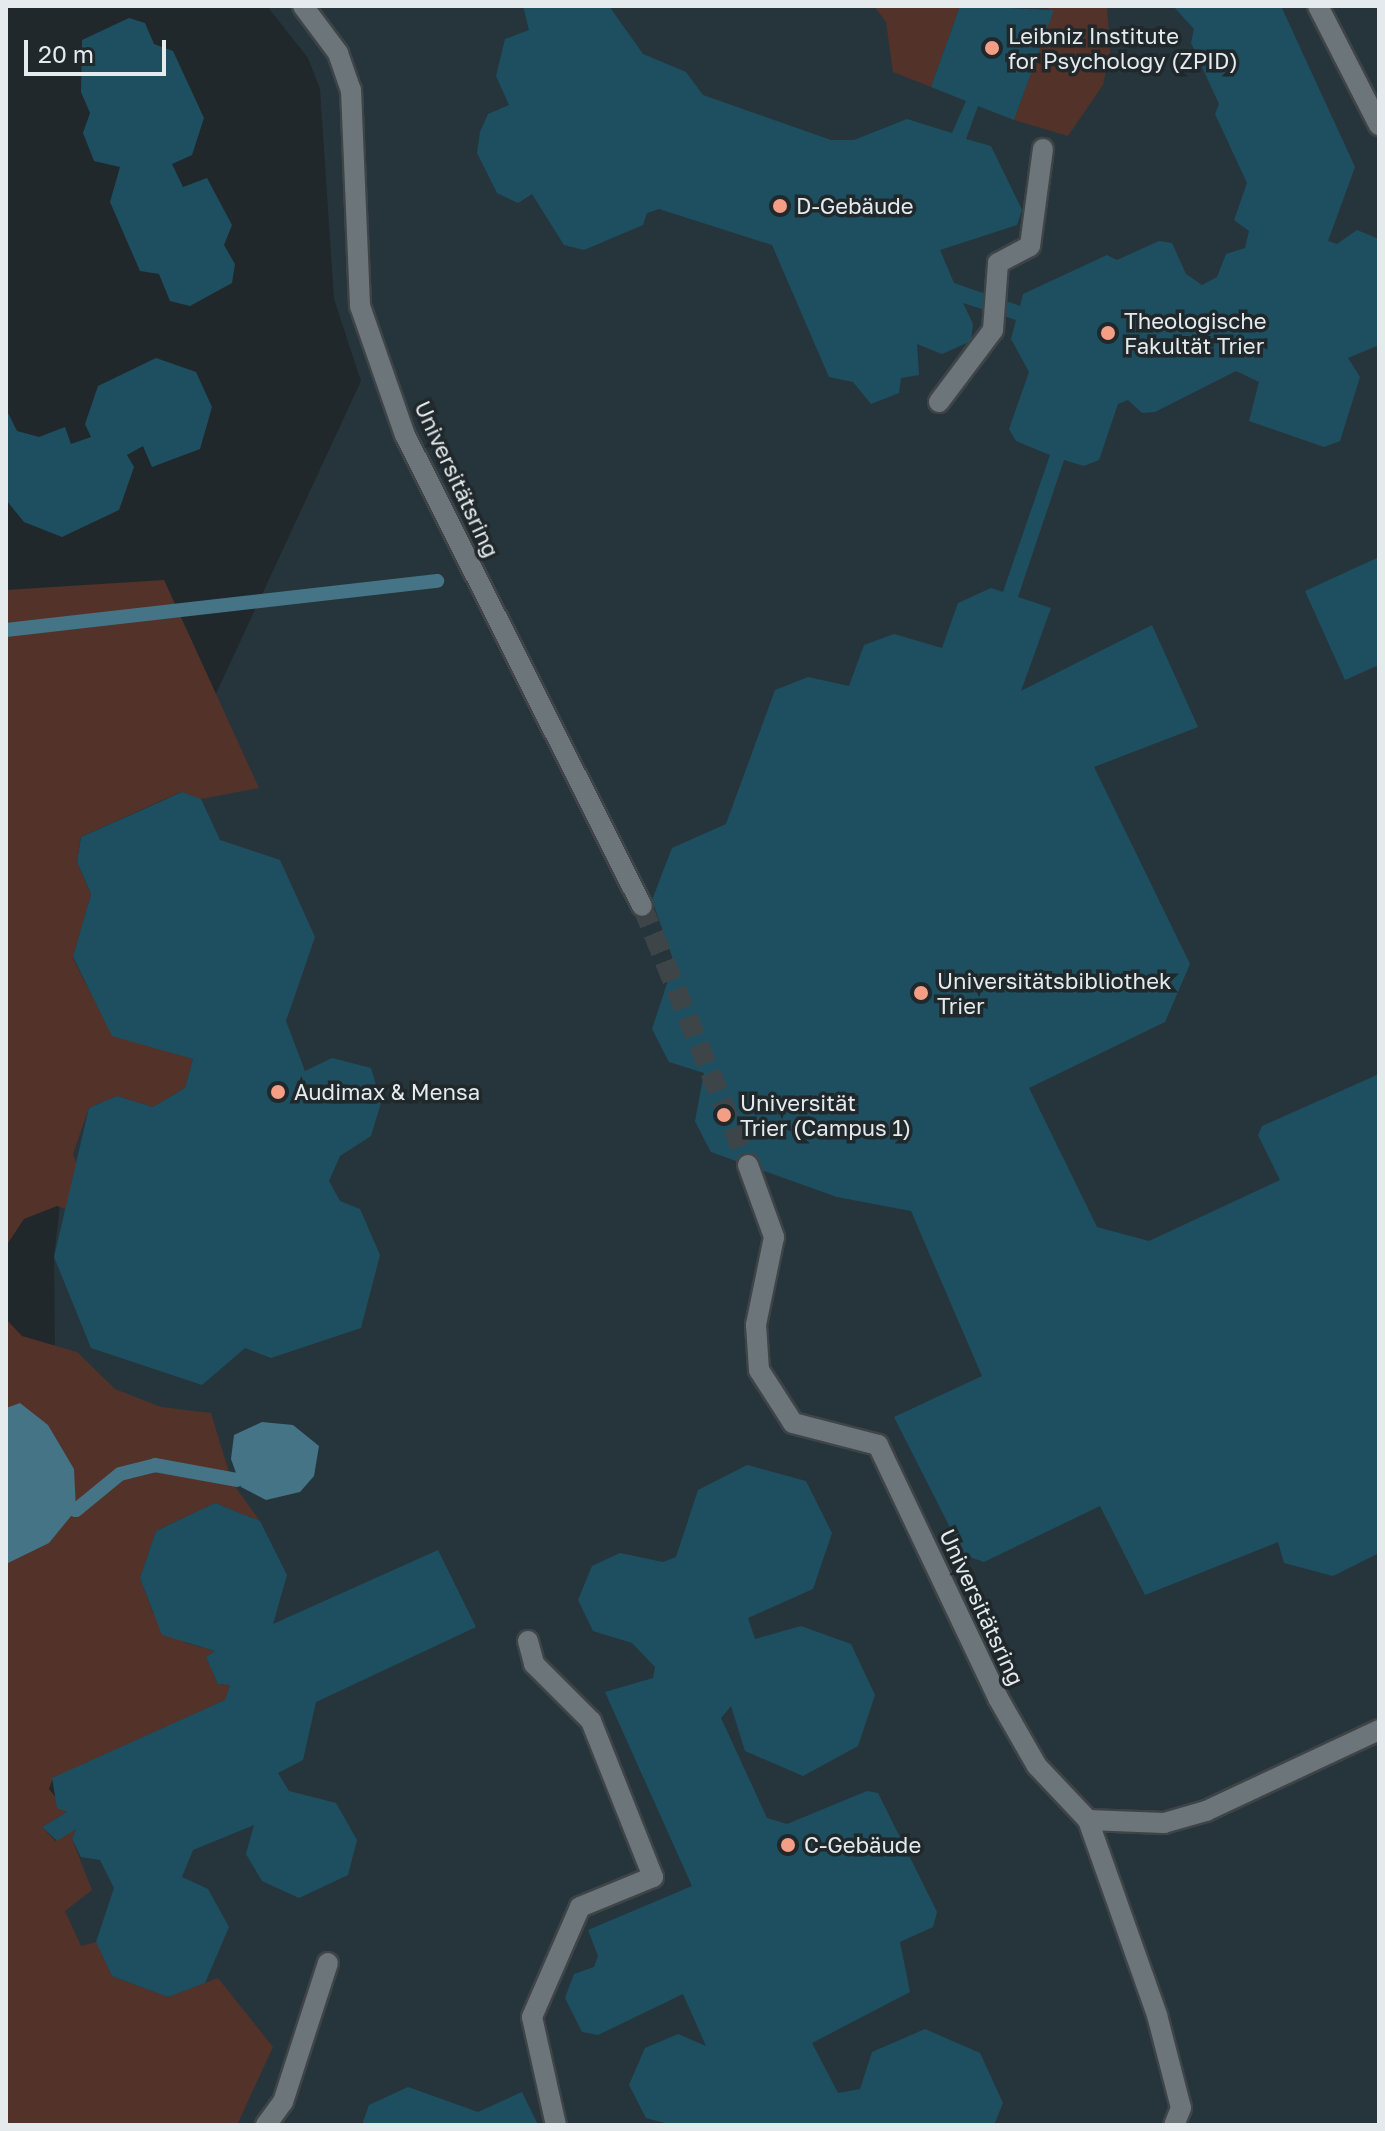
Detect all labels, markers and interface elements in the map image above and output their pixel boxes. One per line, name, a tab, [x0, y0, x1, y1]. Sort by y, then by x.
place label: Leibniz Institute for Psychology (ZPID)	[1008, 22, 1238, 74]
scale bar	[28, 24, 170, 74]
text: 20 m	[38, 39, 94, 68]
marker: Leibniz Institute for Psychology (ZPID)	[983, 39, 1001, 57]
place label: D-Gebäude	[796, 193, 914, 219]
marker: D-Gebäude	[771, 197, 789, 215]
place label: Theologische Fakultät Trier	[1124, 307, 1267, 358]
marker: Theologische Fakultät Trier	[1099, 324, 1117, 342]
street label: Universitätsring	[409, 397, 505, 561]
place label: Universitätsbibliothek Trier	[937, 967, 1171, 1018]
marker: Universitätsbibliothek Trier	[912, 984, 930, 1002]
place label: Audimax & Mensa	[294, 1079, 480, 1105]
marker: Audimax & Mensa	[269, 1083, 287, 1101]
place label: Universität Trier (Campus 1)	[740, 1089, 911, 1140]
marker: Universität Trier (Campus 1)	[715, 1106, 733, 1124]
street label: Universitätsring	[934, 1525, 1030, 1689]
place label: C-Gebäude	[804, 1832, 921, 1858]
marker: C-Gebäude	[779, 1836, 797, 1854]

